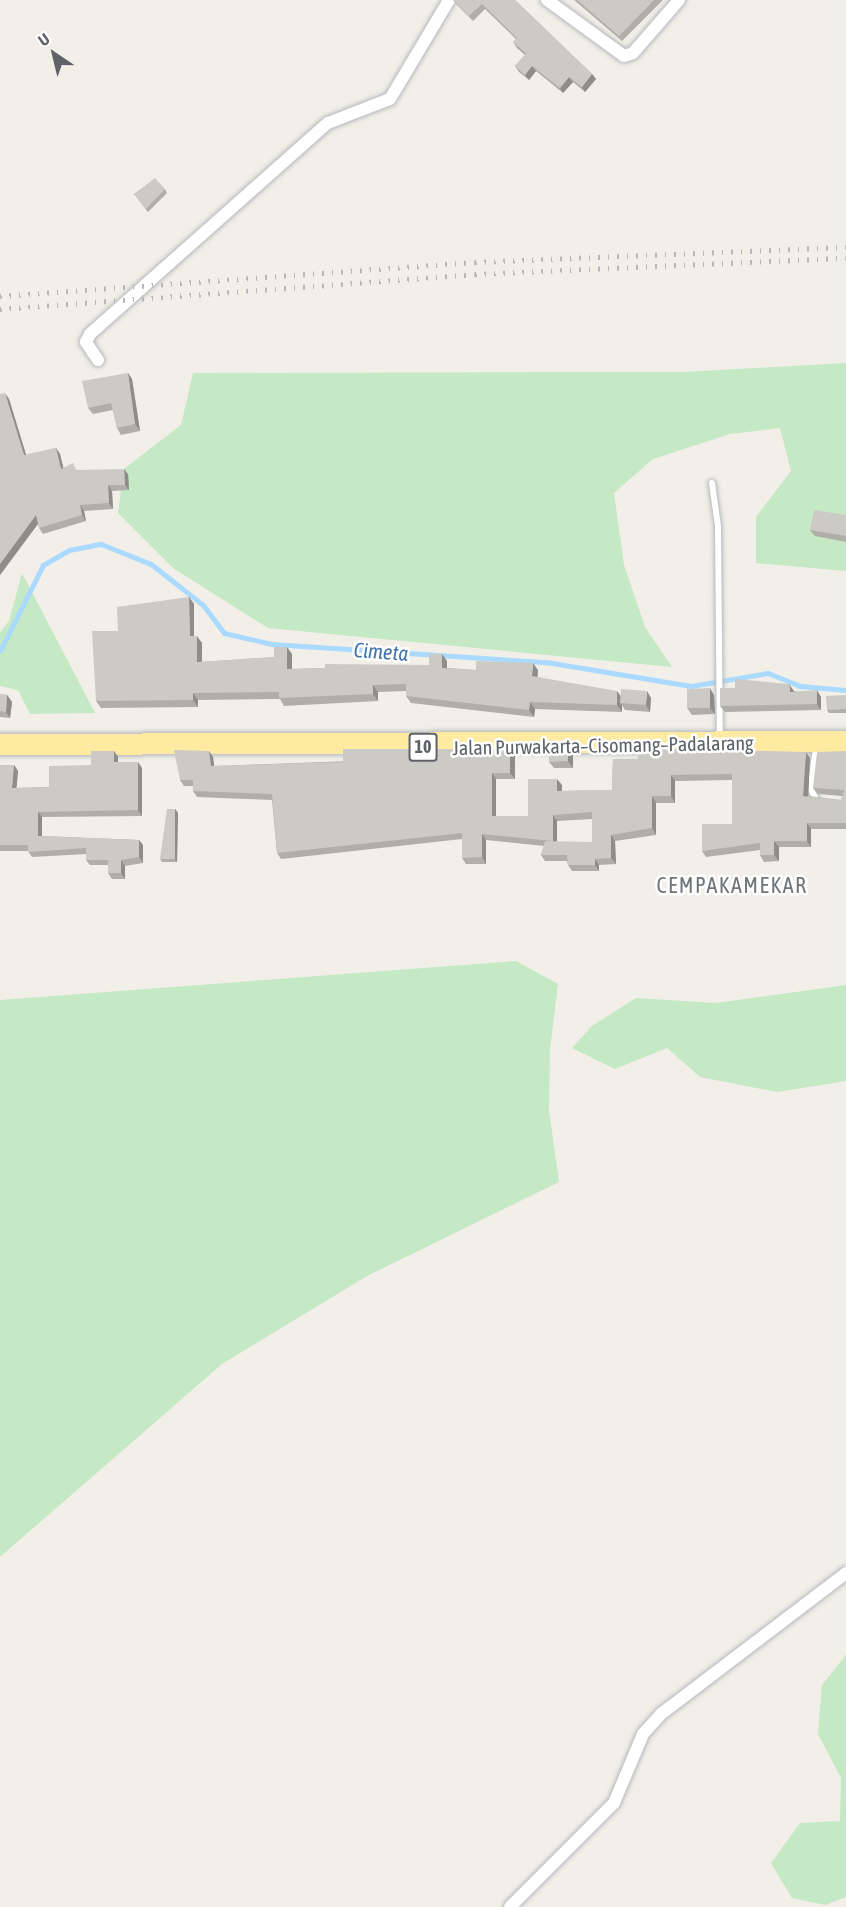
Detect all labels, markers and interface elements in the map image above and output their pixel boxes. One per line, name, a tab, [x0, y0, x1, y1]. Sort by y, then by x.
north arrow	[24, 24, 84, 84]
text: U	[35, 29, 53, 49]
water label: Cimeta	[353, 637, 409, 665]
street label: Jalan Purwakarta–Cisomang–Padalarang	[452, 730, 754, 760]
road number: 10	[408, 732, 438, 762]
district label: CEMPAKAMEKAR	[657, 873, 807, 899]

